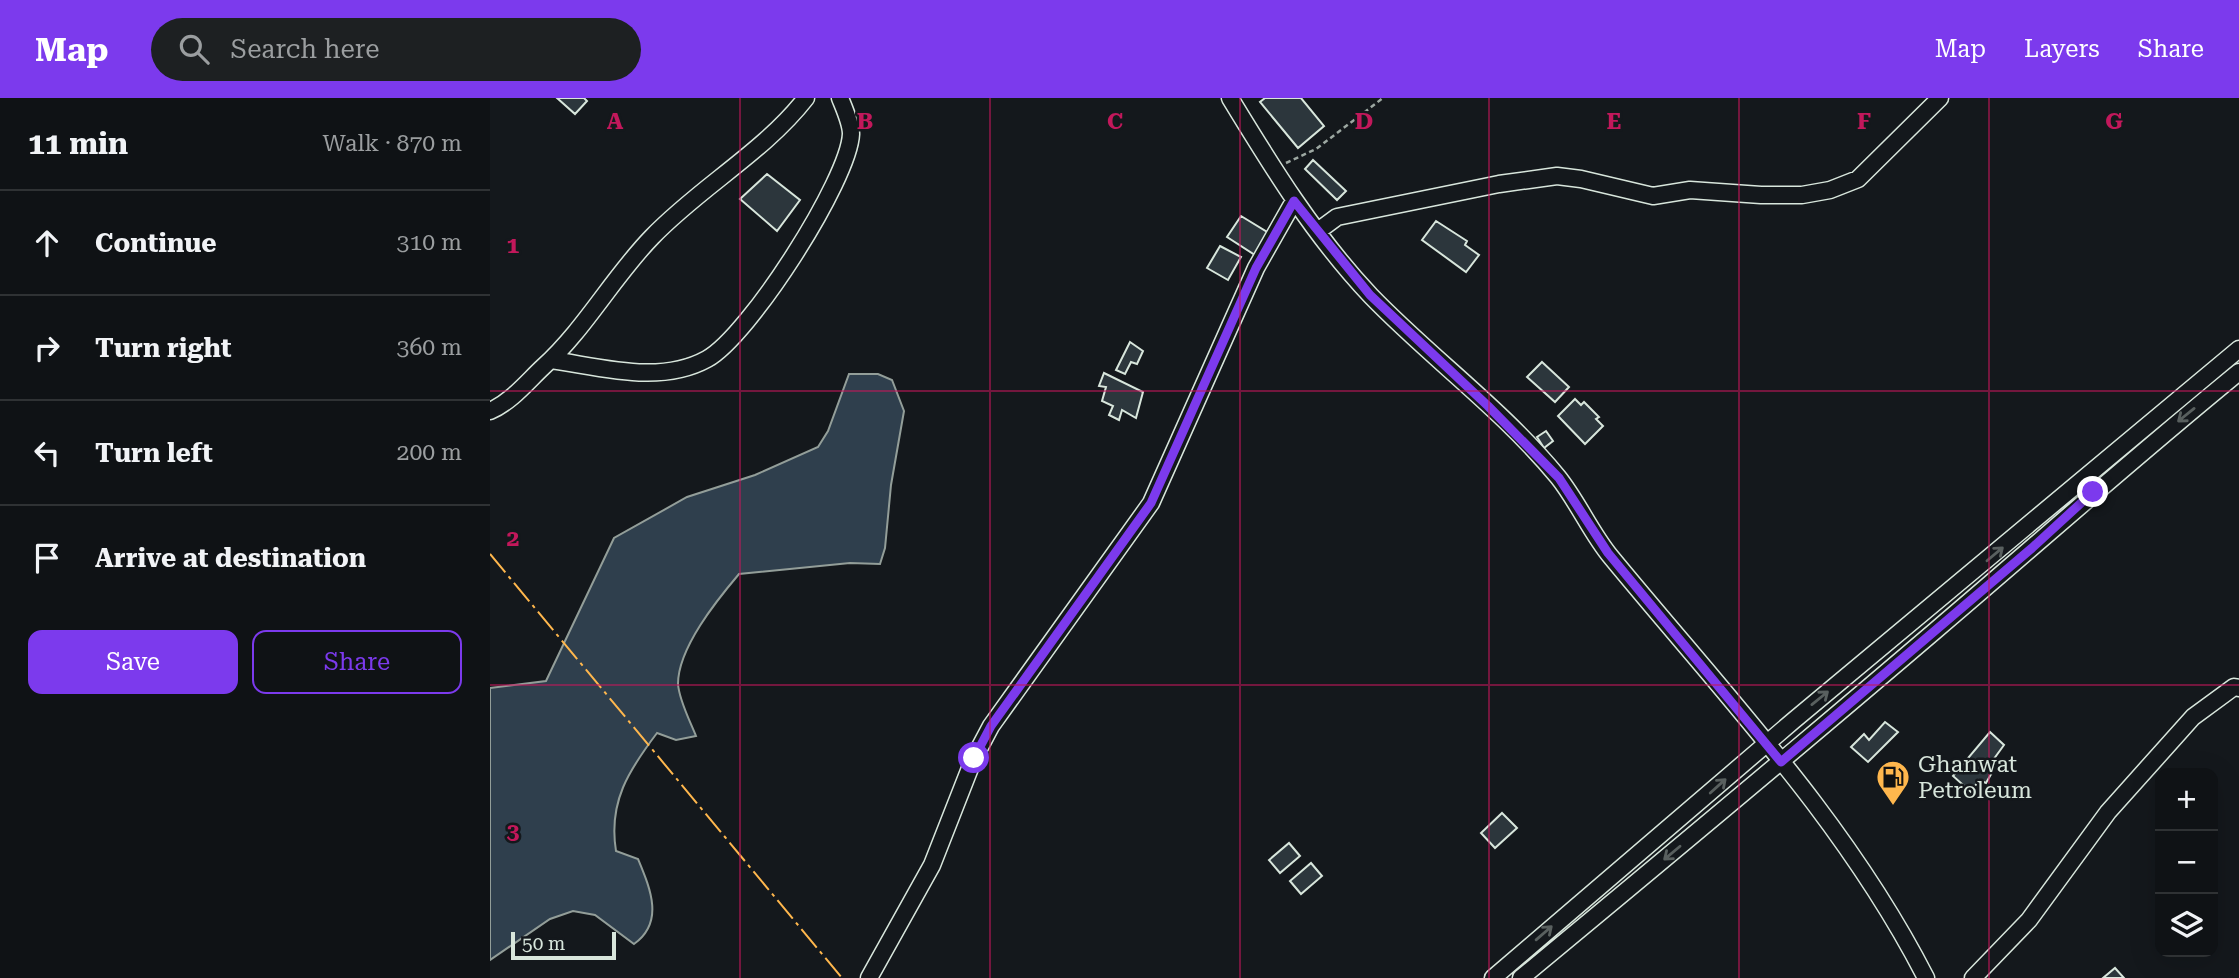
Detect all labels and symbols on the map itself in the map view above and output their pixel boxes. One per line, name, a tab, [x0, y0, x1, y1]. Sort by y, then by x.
text: A	[607, 108, 624, 135]
text: B	[857, 108, 873, 135]
text: C	[1107, 108, 1123, 135]
text: D	[1355, 108, 1373, 135]
text: E	[1607, 108, 1621, 135]
text: F	[1857, 108, 1871, 135]
text: G	[2105, 108, 2123, 135]
text: 1	[507, 232, 520, 259]
one-way arrow	[2178, 408, 2196, 423]
route end	[2077, 476, 2108, 507]
text: 2	[507, 525, 519, 552]
one-way arrow	[1986, 546, 2004, 562]
one-way arrow	[1810, 691, 1828, 706]
route start	[958, 742, 989, 773]
place label: Ghanwat Petroleum	[1918, 751, 2032, 804]
fuel station icon: Ghanwat Petroleum	[1874, 758, 1912, 807]
one-way arrow	[1709, 778, 1726, 795]
text: 3	[507, 818, 520, 845]
one-way arrow	[1663, 845, 1681, 861]
one-way arrow	[1535, 925, 1553, 941]
scale bar	[511, 929, 616, 961]

